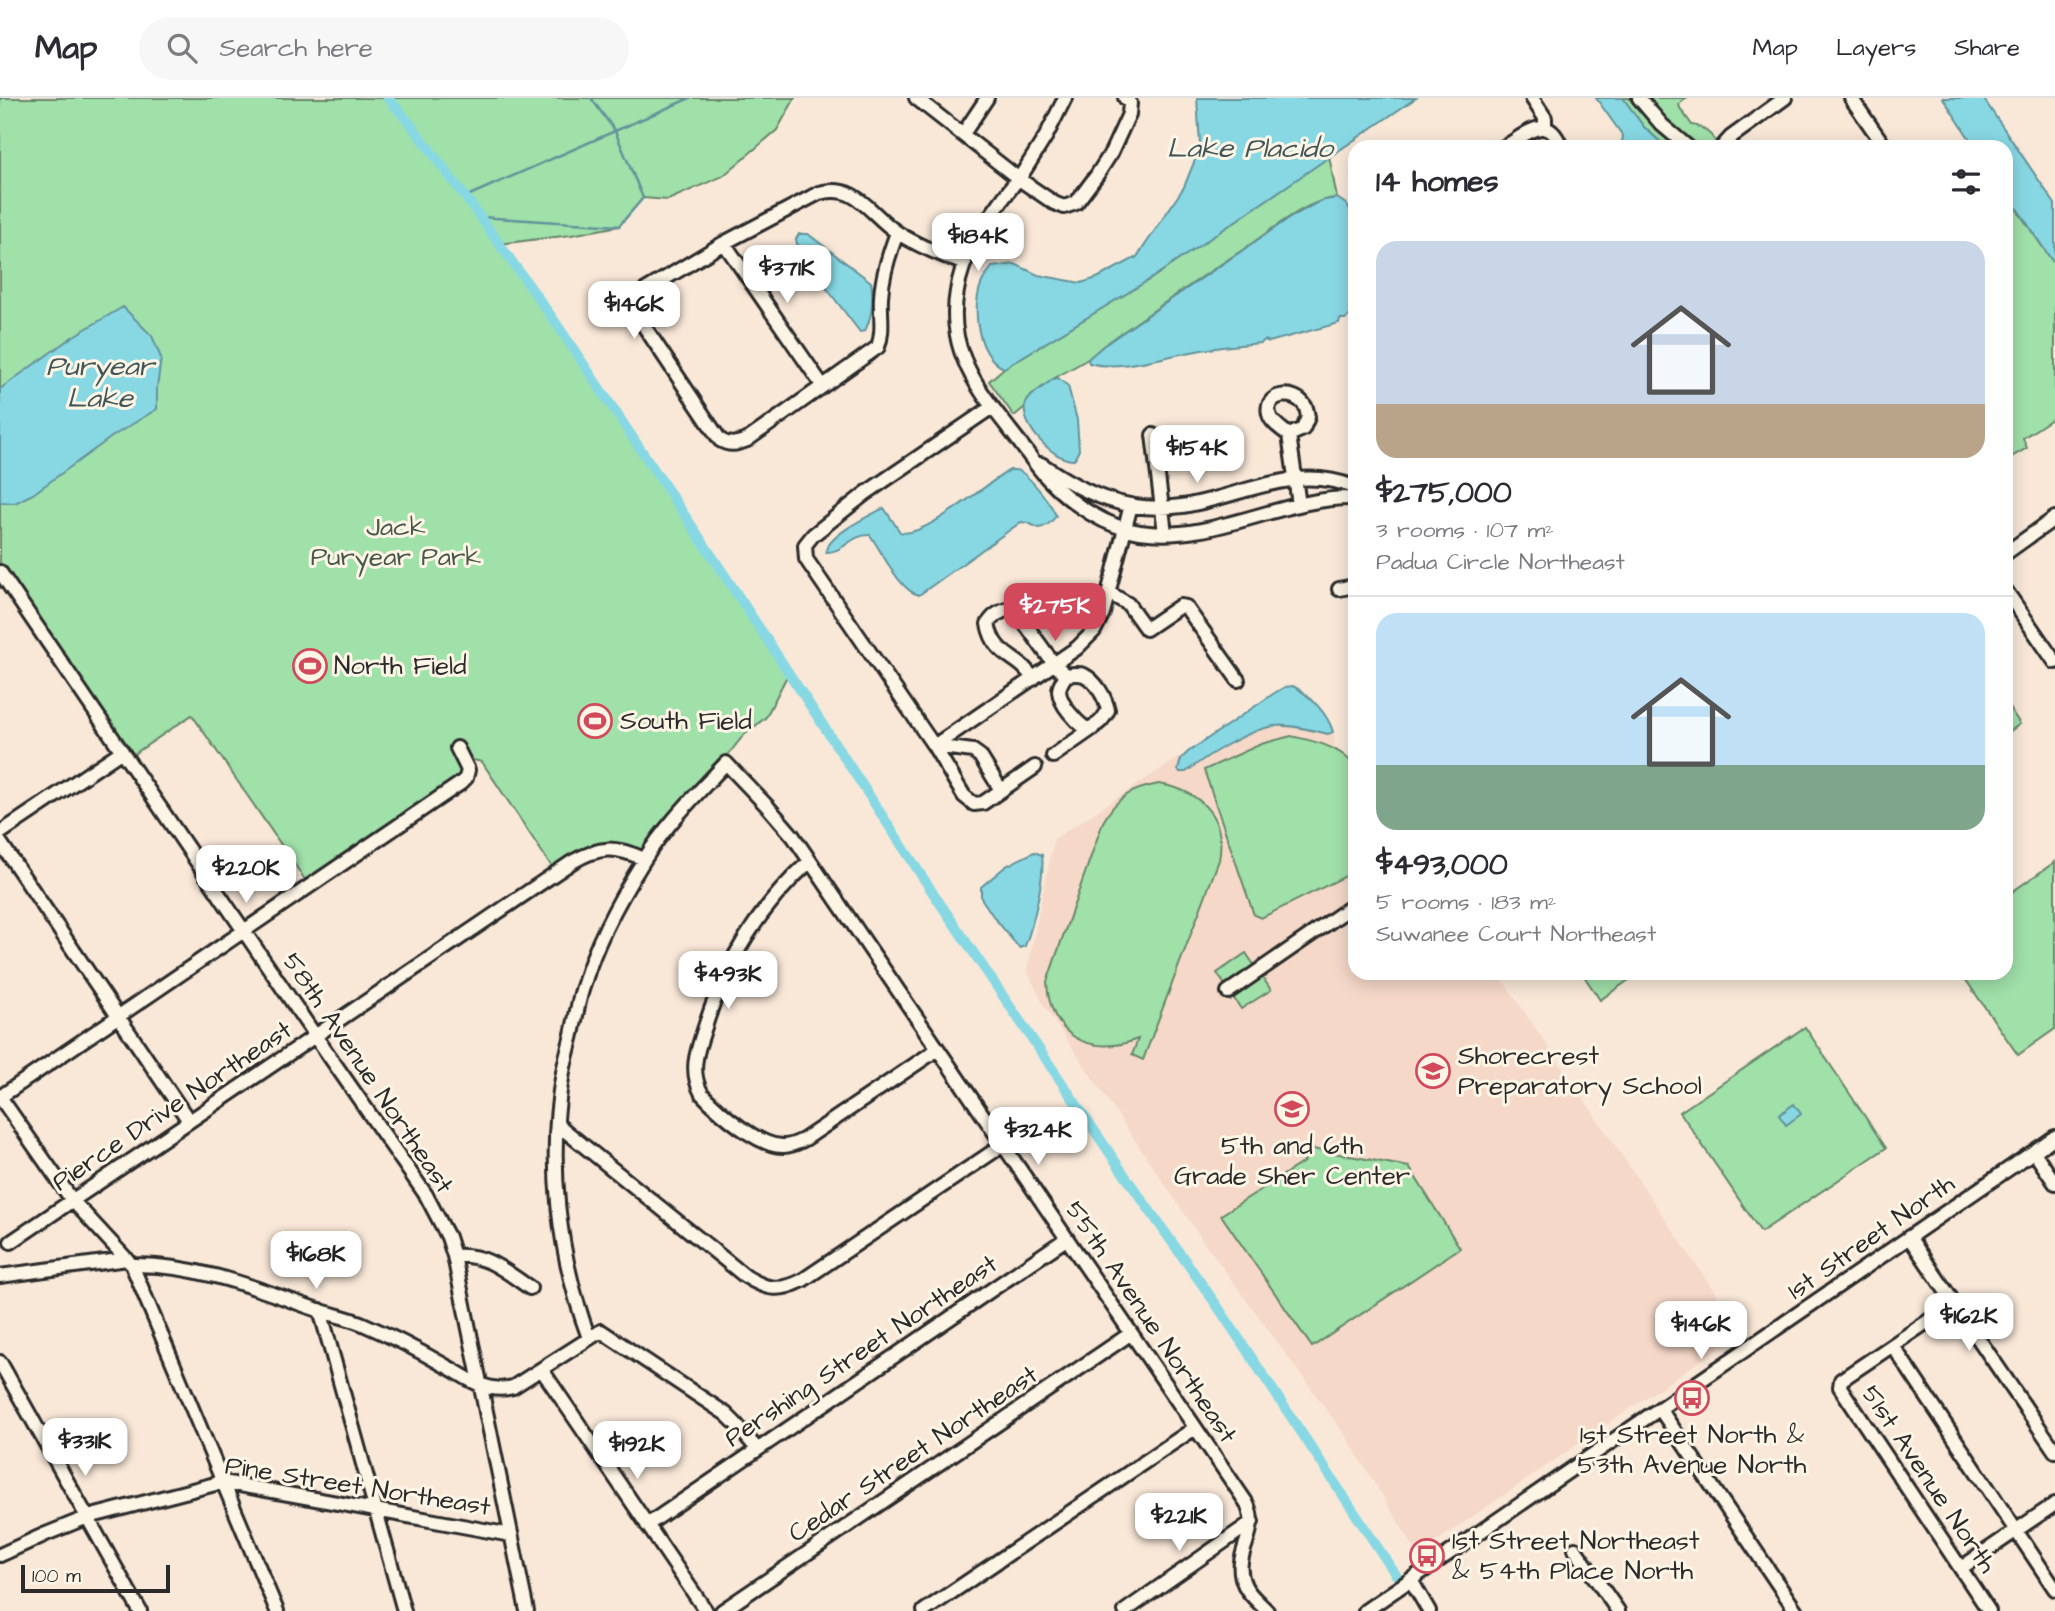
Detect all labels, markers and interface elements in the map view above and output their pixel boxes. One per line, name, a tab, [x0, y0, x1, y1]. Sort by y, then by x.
search box	[139, 17, 629, 80]
text: Map	[35, 25, 97, 71]
icon: search	[163, 29, 201, 67]
text: Search here	[219, 30, 373, 66]
text: Map	[1753, 31, 1798, 65]
text: Layers	[1836, 31, 1916, 65]
text: Share	[1954, 31, 2020, 65]
water label: Lake Placido	[1167, 129, 1335, 168]
text: 14 homes	[1376, 161, 1499, 203]
icon: filters	[1947, 163, 1985, 201]
pin: $184K	[929, 214, 1027, 273]
text: $184K	[948, 220, 1008, 252]
pin: $371K	[738, 246, 836, 305]
text: $371K	[759, 252, 815, 284]
pin: $146K	[585, 282, 683, 341]
icon: home	[1618, 287, 1744, 413]
text: $146K	[604, 288, 664, 320]
water label: Puryear Lake	[46, 347, 156, 418]
pin: $154K	[1148, 426, 1246, 485]
text: $154K	[1166, 432, 1228, 464]
text: $275,000	[1376, 472, 1512, 514]
park label: Jack Puryear Park	[311, 509, 481, 577]
text: 3 rooms · 107 m²	[1376, 514, 1554, 546]
text: Padua Circle Northeast	[1376, 546, 1625, 578]
pin: $275K	[1006, 584, 1104, 643]
text: $275K	[1020, 590, 1090, 622]
sports icon: North Field	[291, 647, 329, 685]
place label: North Field	[334, 648, 467, 684]
icon: home	[1618, 659, 1744, 785]
sports icon: South Field	[576, 702, 614, 740]
place label: South Field	[620, 703, 752, 739]
text: $493,000	[1376, 844, 1508, 886]
pin: $220K	[197, 846, 295, 905]
text: $220K	[212, 852, 280, 884]
text: 5 rooms · 183 m²	[1376, 886, 1556, 918]
text: Suwanee Court Northeast	[1376, 918, 1656, 950]
street label: 58th Avenue Northeast	[274, 945, 462, 1201]
pin: $493K	[679, 951, 777, 1011]
text: $493K	[694, 958, 762, 990]
street label: Pierce Drive Northeast	[45, 1012, 300, 1200]
place label: Shorecrest Preparatory School	[1458, 1038, 1702, 1106]
school or university icon: Shorecrest Preparatory School	[1414, 1052, 1452, 1090]
school or university icon: 5th and 6th Grade Sher Center	[1273, 1090, 1311, 1128]
pin: $324K	[989, 1108, 1087, 1167]
text: $324K	[1004, 1114, 1072, 1146]
place label: 5th and 6th Grade Sher Center	[1174, 1128, 1410, 1194]
street label: 1st Street North	[1780, 1166, 1962, 1308]
street label: 55th Avenue Northeast	[1056, 1194, 1246, 1451]
pin: $168K	[267, 1232, 365, 1291]
text: $168K	[286, 1238, 346, 1270]
street label: Pershing Street Northeast	[718, 1246, 1006, 1458]
pin: $162K	[1920, 1294, 2018, 1353]
text: $162K	[1940, 1300, 1998, 1332]
pin: $146K	[1652, 1302, 1750, 1361]
text: $146K	[1671, 1308, 1731, 1340]
street label: Cedar Street Northeast	[781, 1357, 1045, 1551]
street label: 51st Avenue North	[1853, 1378, 2005, 1580]
bus stop icon: 1st Street North & 53th Avenue North	[1673, 1379, 1711, 1417]
place label: 1st Street North & 53th Avenue North	[1578, 1417, 1807, 1483]
pin: $331K	[36, 1418, 134, 1478]
pin: $192K	[588, 1422, 686, 1481]
text: $331K	[58, 1425, 112, 1457]
text: $192K	[609, 1428, 665, 1460]
street label: Pine Street Northeast	[223, 1447, 494, 1525]
pin: $221K	[1130, 1494, 1228, 1553]
text: $221K	[1151, 1500, 1207, 1532]
place label: 1st Street Northeast & 54th Place North	[1452, 1523, 1700, 1589]
bus stop icon: 1st Street Northeast & 54th Place North	[1408, 1537, 1446, 1575]
scale bar	[21, 1562, 170, 1594]
text: 100 m	[32, 1563, 81, 1590]

